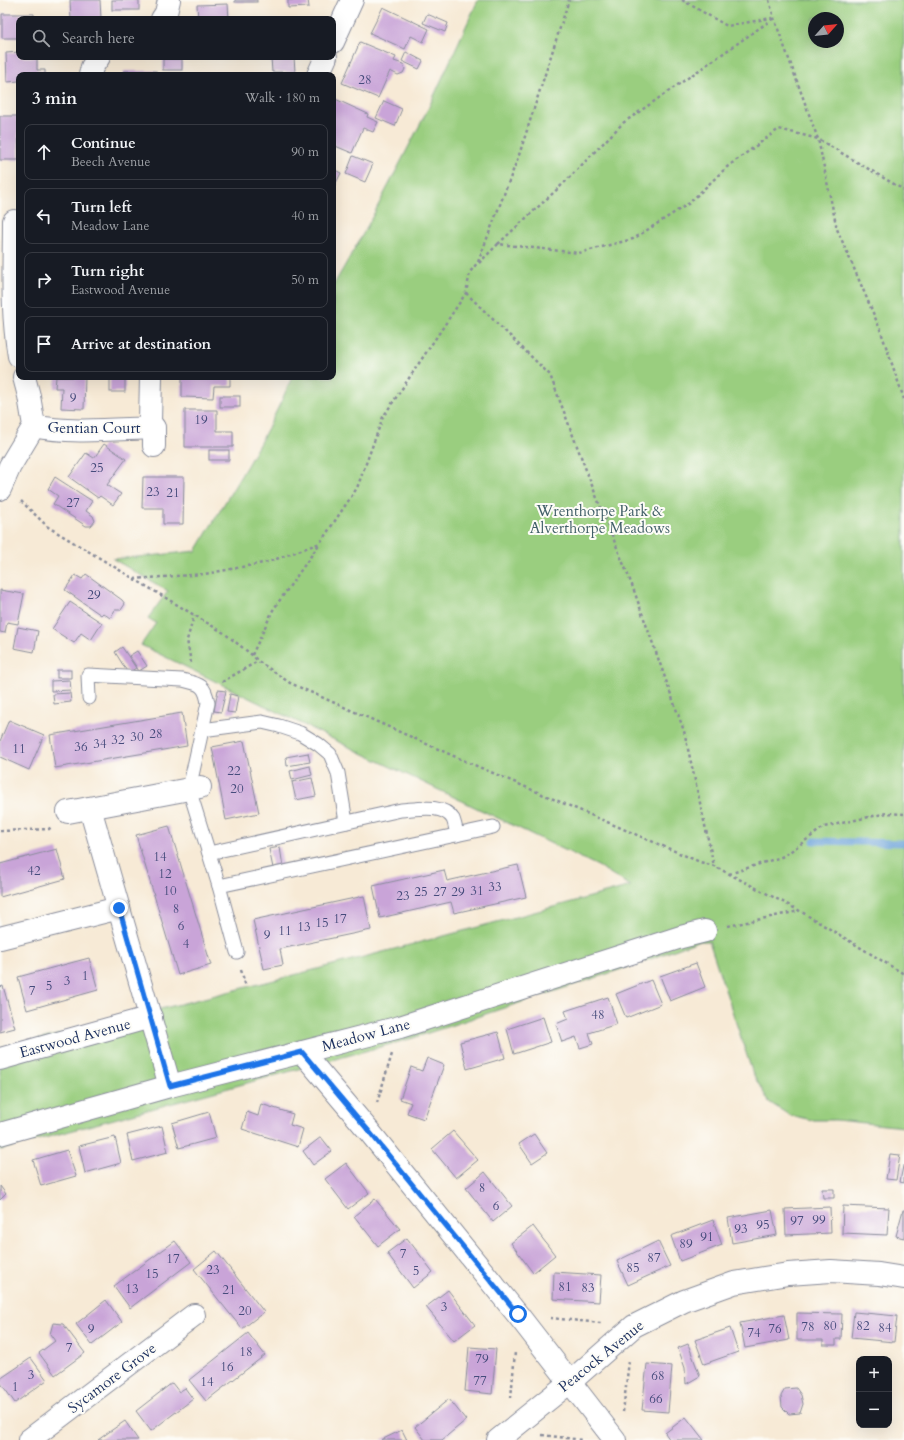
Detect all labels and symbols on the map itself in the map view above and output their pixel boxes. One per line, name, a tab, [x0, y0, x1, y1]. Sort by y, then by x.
north arrow	[808, 12, 844, 48]
house number: 28	[358, 71, 372, 89]
house number: 9	[70, 389, 77, 407]
house number: 19	[194, 411, 208, 429]
street label: Gentian Court	[47, 418, 141, 438]
house number: 25	[90, 459, 104, 477]
house number: 23	[146, 483, 160, 501]
house number: 21	[166, 484, 180, 502]
house number: 27	[66, 494, 80, 512]
park label: Wrenthorpe Park & Alverthorpe Meadows	[530, 501, 670, 538]
house number: 29	[87, 586, 101, 604]
house number: 28	[149, 725, 163, 743]
house number: 30	[130, 728, 144, 746]
house number: 32	[111, 731, 125, 749]
house number: 34	[93, 735, 107, 753]
house number: 36	[74, 738, 88, 756]
house number: 11	[12, 740, 26, 758]
house number: 22	[227, 762, 241, 780]
house number: 20	[230, 780, 244, 798]
house number: 14	[153, 848, 167, 866]
house number: 42	[27, 862, 41, 880]
house number: 12	[158, 865, 172, 883]
house number: 33	[488, 878, 502, 896]
house number: 10	[163, 882, 177, 900]
house number: 31	[470, 882, 484, 900]
house number: 25	[414, 883, 428, 901]
house number: 27	[433, 883, 447, 901]
house number: 29	[451, 883, 465, 901]
house number: 23	[396, 887, 410, 905]
route end	[110, 899, 128, 917]
house number: 8	[173, 900, 179, 918]
house number: 17	[333, 910, 347, 928]
house number: 15	[315, 914, 329, 932]
house number: 6	[178, 917, 185, 935]
house number: 13	[297, 918, 311, 936]
house number: 11	[278, 922, 292, 940]
house number: 9	[264, 926, 271, 944]
house number: 4	[183, 935, 190, 953]
house number: 1	[82, 967, 88, 985]
house number: 3	[64, 972, 70, 990]
house number: 5	[46, 977, 52, 995]
house number: 7	[29, 982, 36, 1000]
house number: 48	[591, 1006, 605, 1024]
street label: Eastwood Avenue	[17, 1013, 133, 1062]
street label: Meadow Lane	[320, 1014, 412, 1056]
house number: 8	[479, 1179, 485, 1197]
house number: 6	[493, 1197, 500, 1215]
house number: 99	[812, 1211, 826, 1229]
house number: 97	[790, 1212, 804, 1230]
house number: 95	[756, 1216, 770, 1234]
house number: 93	[734, 1220, 748, 1238]
house number: 91	[700, 1228, 714, 1246]
house number: 89	[679, 1235, 693, 1253]
house number: 7	[400, 1245, 407, 1263]
house number: 87	[647, 1249, 661, 1267]
house number: 17	[166, 1250, 180, 1268]
house number: 85	[626, 1259, 640, 1277]
house number: 23	[206, 1261, 220, 1279]
house number: 5	[413, 1262, 419, 1280]
house number: 15	[145, 1265, 159, 1283]
house number: 81	[558, 1278, 572, 1296]
house number: 83	[581, 1279, 595, 1297]
house number: 13	[125, 1280, 139, 1298]
house number: 21	[222, 1281, 236, 1299]
house number: 3	[441, 1298, 447, 1316]
house number: 20	[238, 1302, 252, 1320]
route start	[509, 1305, 527, 1323]
street label: Peacock Avenue	[554, 1315, 648, 1397]
house number: 80	[823, 1317, 837, 1335]
house number: 82	[856, 1317, 870, 1335]
house number: 78	[801, 1318, 815, 1336]
house number: 84	[878, 1319, 892, 1337]
house number: 9	[88, 1320, 95, 1338]
house number: 76	[768, 1320, 782, 1338]
house number: 74	[747, 1324, 761, 1342]
street label: Sycamore Grove	[64, 1338, 160, 1418]
house number: 7	[66, 1339, 73, 1357]
house number: 18	[239, 1343, 253, 1361]
house number: 79	[475, 1350, 489, 1368]
house number: 16	[220, 1358, 234, 1376]
house number: 3	[28, 1366, 34, 1384]
house number: 68	[651, 1367, 665, 1385]
house number: 77	[473, 1372, 487, 1390]
house number: 14	[200, 1373, 214, 1391]
house number: 1	[12, 1378, 18, 1396]
house number: 66	[649, 1390, 663, 1408]

